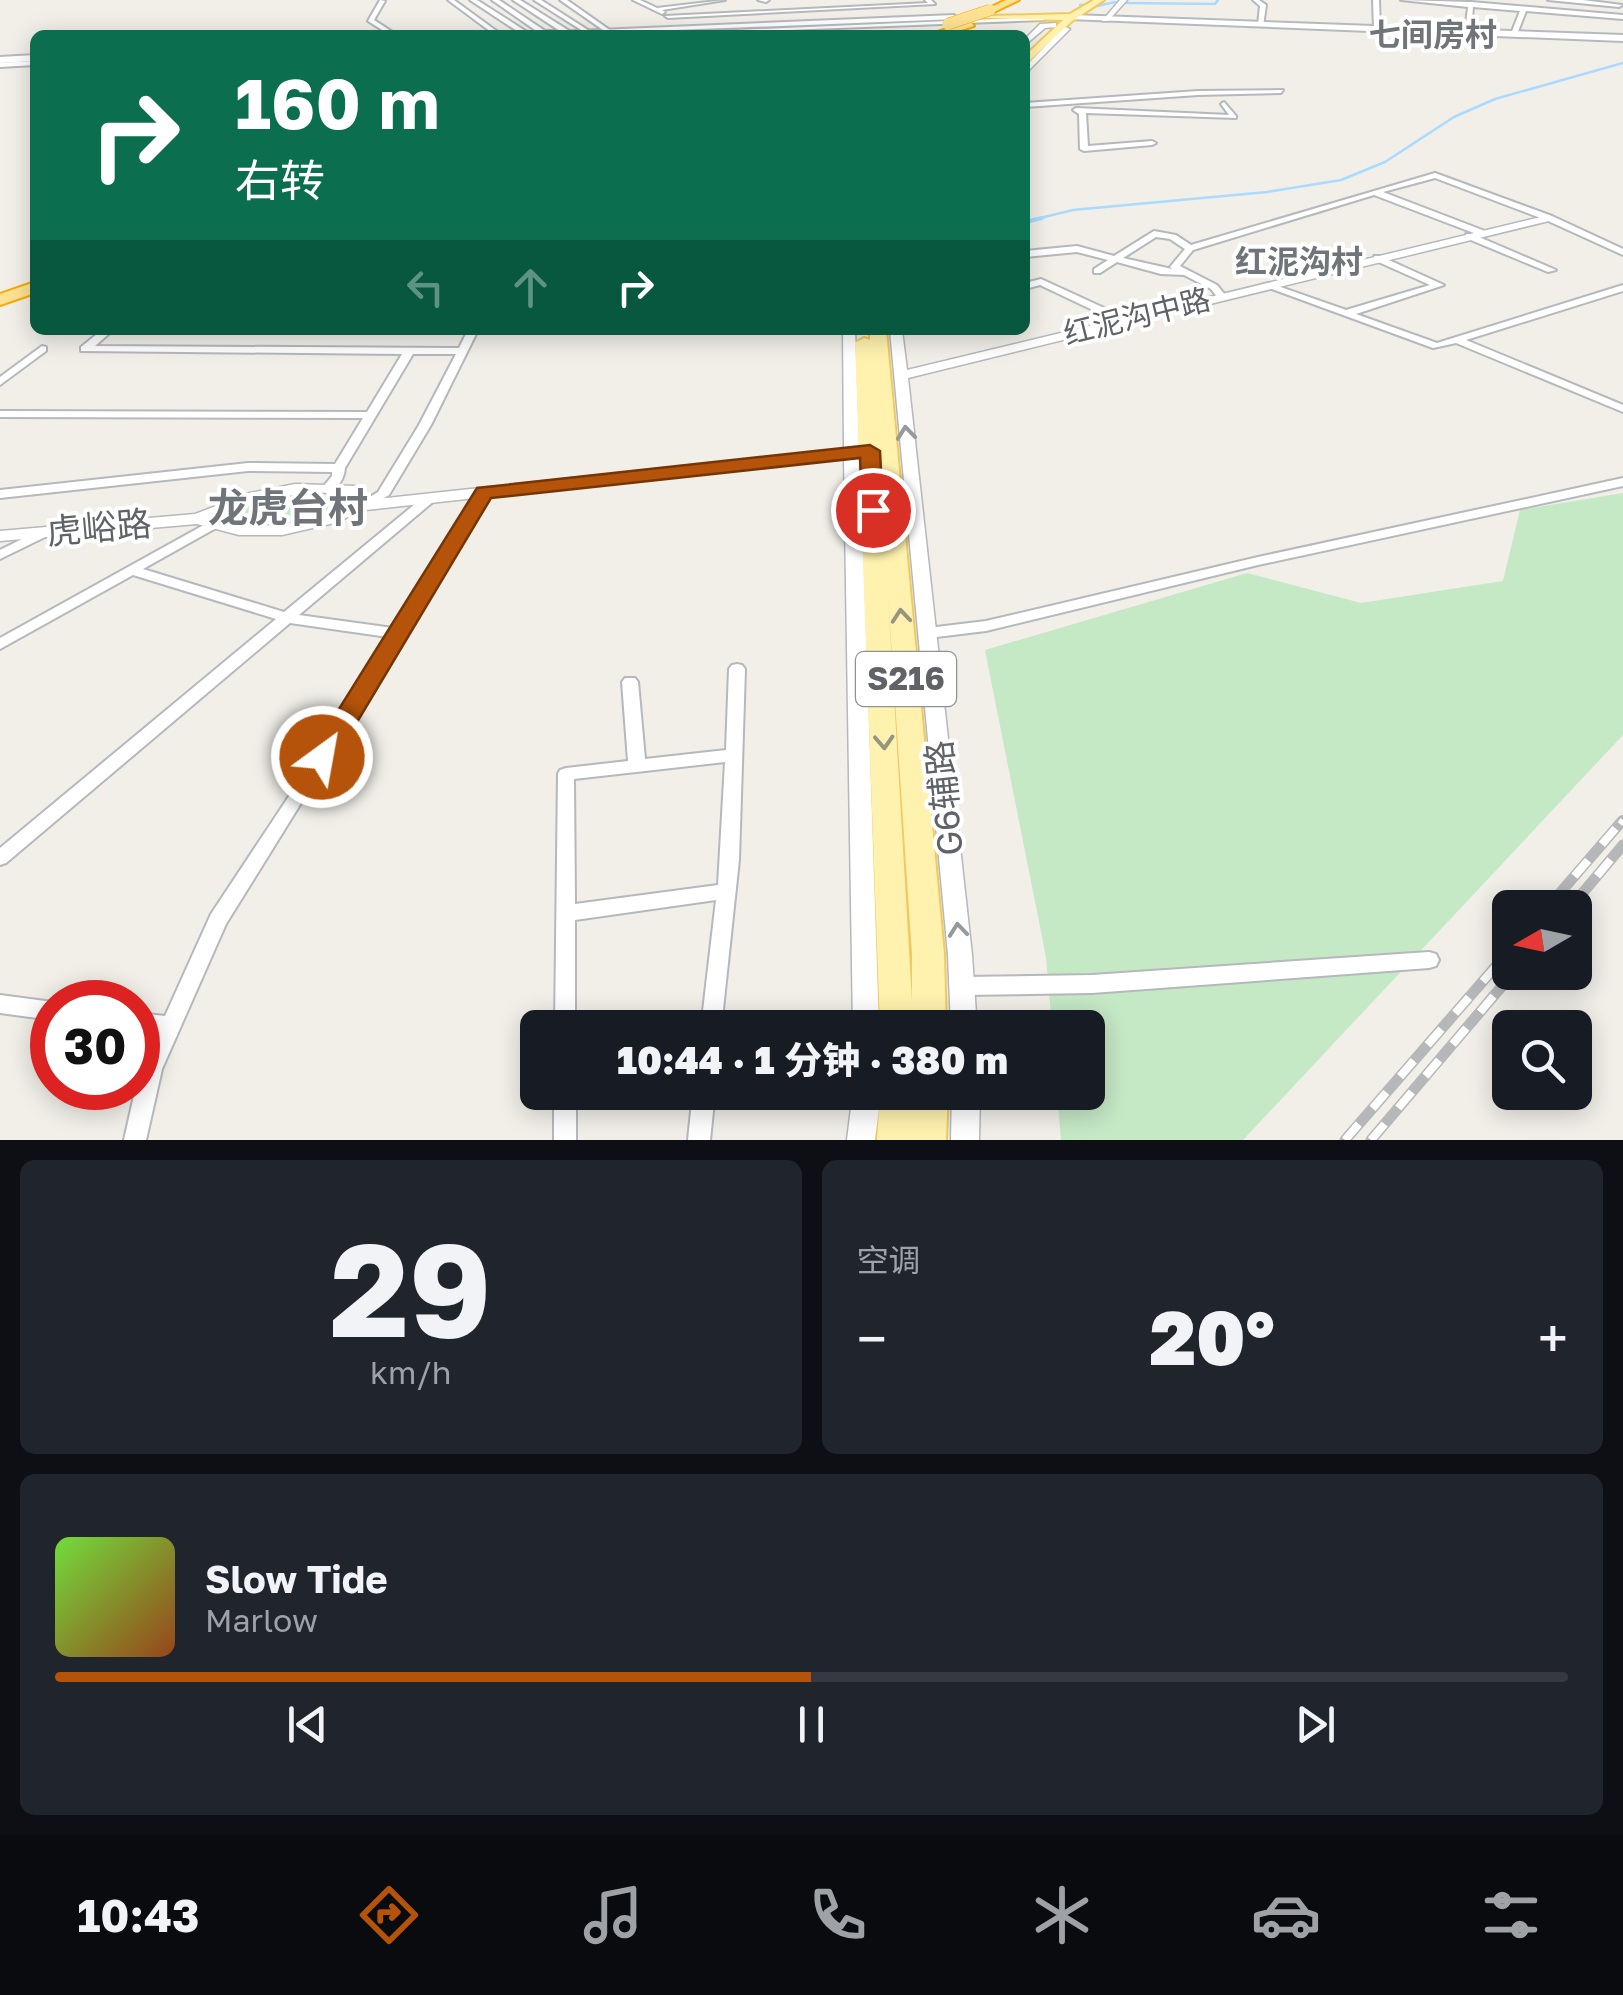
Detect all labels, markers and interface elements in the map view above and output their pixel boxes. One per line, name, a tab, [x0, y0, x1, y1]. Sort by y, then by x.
district label: 七间房村	[1369, 15, 1497, 53]
text: 160 m	[235, 60, 440, 144]
icon: right	[70, 70, 200, 200]
text: 右转	[235, 153, 325, 207]
district label: 红泥沟村	[1235, 242, 1363, 280]
icon: left	[398, 260, 453, 315]
icon: ahead	[503, 260, 558, 315]
icon: right	[608, 260, 663, 315]
street label: 红泥沟中路	[1060, 280, 1214, 352]
one-way arrow	[896, 424, 917, 440]
pin	[831, 468, 916, 553]
district label: 龙虎台村	[208, 483, 368, 531]
icon: arrive	[846, 483, 901, 538]
street label: 虎峪路	[45, 502, 153, 553]
one-way arrow	[891, 608, 912, 624]
road number: S216	[856, 652, 956, 706]
position arrow	[270, 705, 374, 809]
one-way arrow	[873, 734, 894, 750]
street label: G6辅路	[917, 738, 971, 858]
north arrow	[1492, 890, 1592, 990]
map controls	[1492, 890, 1592, 1110]
one-way arrow	[948, 922, 969, 938]
speed limit sign: 30	[30, 980, 160, 1110]
button: search	[1492, 1010, 1592, 1110]
text: 10:44 · 1 分钟 · 380 m	[617, 1037, 1008, 1082]
text: 29	[330, 1210, 492, 1366]
text: 空调	[857, 1241, 921, 1279]
text: 20°	[1150, 1291, 1275, 1382]
text: −	[857, 1305, 887, 1371]
text: +	[1538, 1305, 1568, 1371]
text: km/h	[370, 1353, 451, 1391]
text: Slow Tide	[205, 1556, 388, 1601]
text: Marlow	[205, 1601, 318, 1639]
icon: previous	[280, 1697, 335, 1752]
icon: pause	[784, 1697, 839, 1752]
icon: next	[1288, 1697, 1343, 1752]
icon: directions	[354, 1880, 424, 1950]
icon: music	[578, 1880, 648, 1950]
icon: phone	[803, 1880, 873, 1950]
icon: climate	[1027, 1880, 1097, 1950]
icon: car	[1251, 1880, 1321, 1950]
icon: filters	[1476, 1880, 1546, 1950]
text: 10:43	[77, 1888, 200, 1942]

